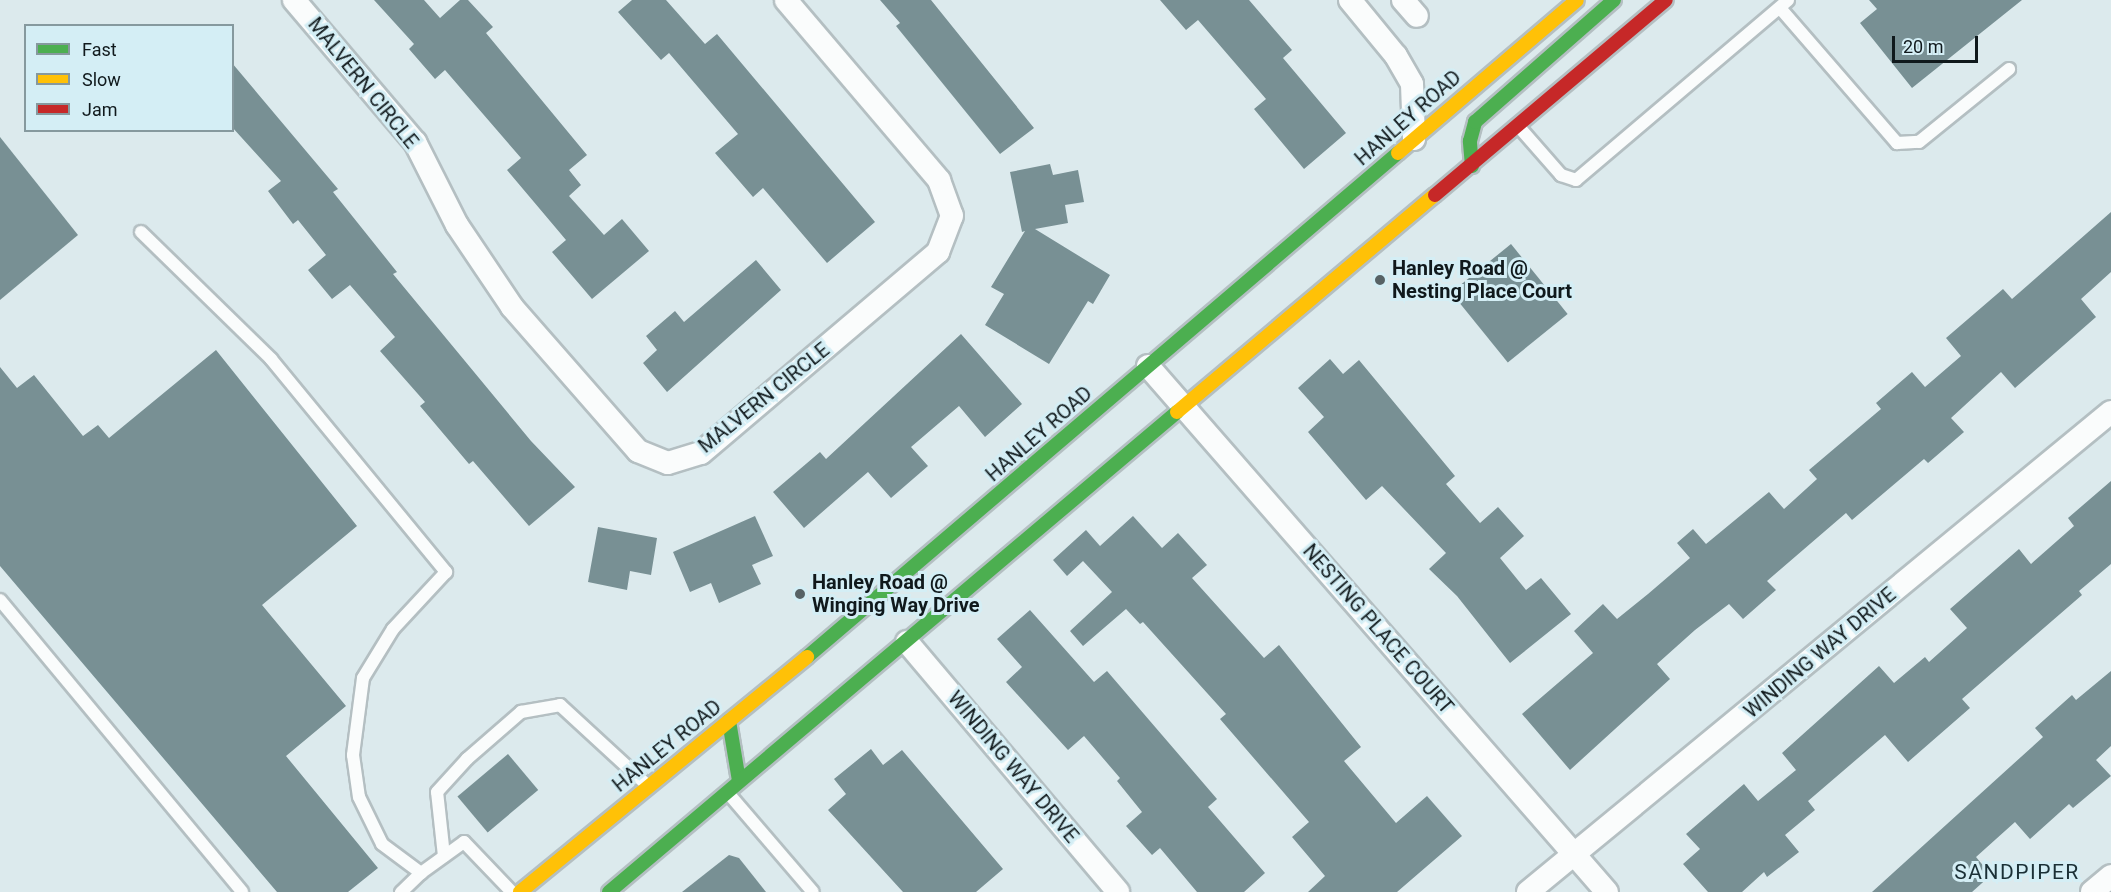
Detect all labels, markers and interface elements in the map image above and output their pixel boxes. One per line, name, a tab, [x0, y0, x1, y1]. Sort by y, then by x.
street label: MALVERN CIRCLE	[303, 13, 423, 153]
legend	[24, 24, 234, 132]
scale bar	[1895, 24, 1980, 62]
text: 20 m	[1903, 36, 1943, 57]
text: Fast	[82, 39, 117, 60]
street label: HANLEY ROAD	[1350, 65, 1466, 171]
text: Slow	[82, 69, 121, 90]
text: Jam	[82, 99, 118, 120]
place label: Hanley Road @ Nesting Place Court	[1392, 256, 1572, 303]
marker: Hanley Road @ Nesting Place Court	[1373, 273, 1387, 287]
street label: MALVERN CIRCLE	[694, 338, 834, 458]
street label: HANLEY ROAD	[981, 381, 1097, 487]
street label: NESTING PLACE COURT	[1298, 539, 1458, 719]
place label: Hanley Road @ Winging Way Drive	[812, 570, 980, 617]
street label: WINDING WAY DRIVE	[1739, 583, 1901, 723]
marker: Hanley Road @ Winging Way Drive	[793, 587, 807, 601]
street label: WINDING WAY DRIVE	[943, 686, 1083, 848]
street label: HANLEY ROAD	[608, 695, 726, 797]
district label: SANDPIPER	[1954, 859, 2080, 885]

